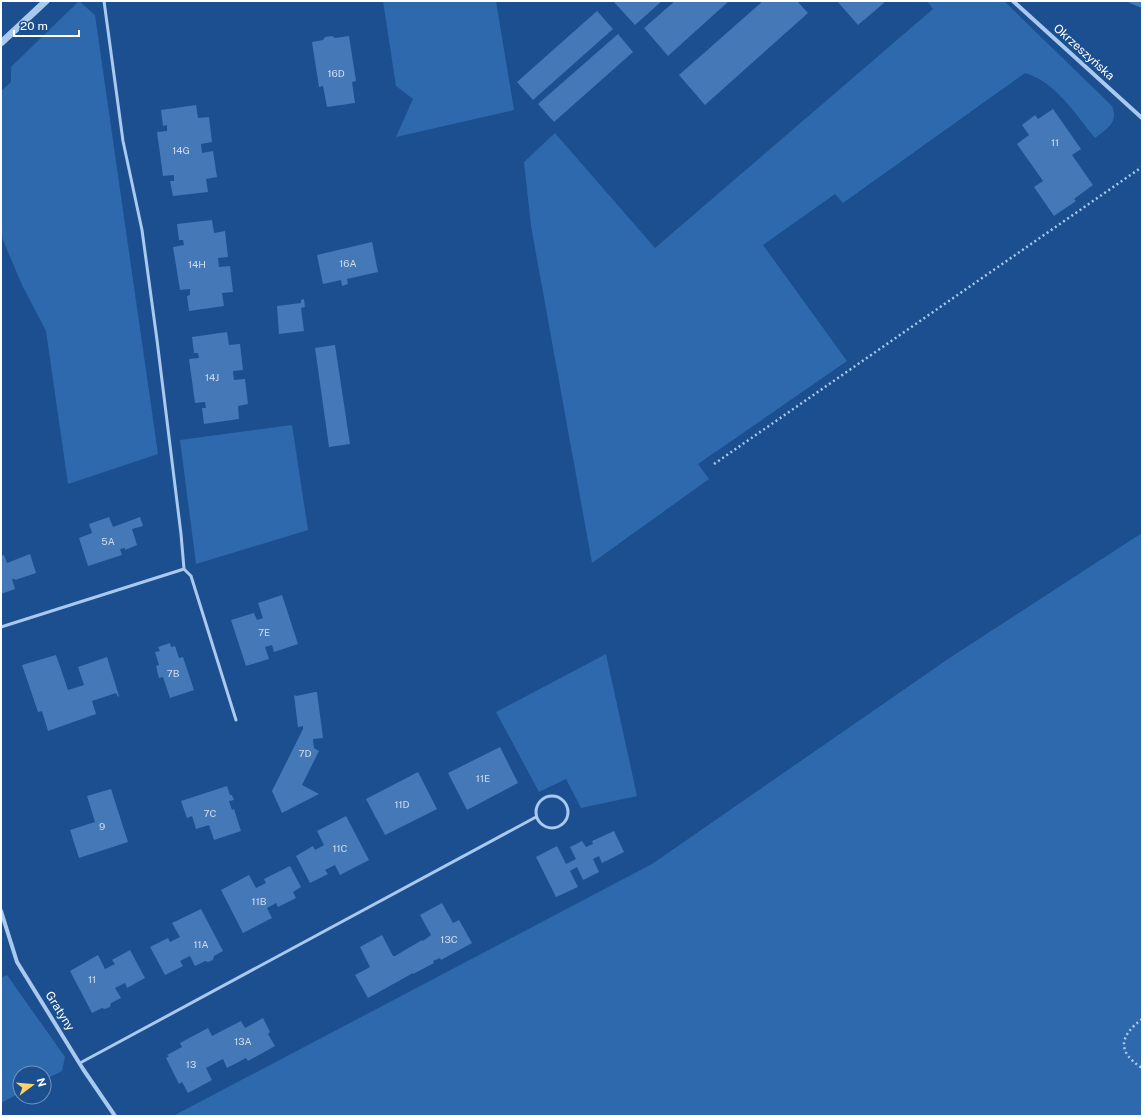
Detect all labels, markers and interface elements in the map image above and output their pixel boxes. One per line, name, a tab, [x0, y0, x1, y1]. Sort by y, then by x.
scale bar	[14, 12, 79, 38]
text: 20 m	[20, 19, 48, 33]
street label: Okrzeszyńska	[1051, 21, 1117, 83]
house number: 16D	[327, 67, 345, 79]
house number: 11	[1051, 136, 1059, 148]
house number: 14G	[172, 144, 190, 156]
house number: 16A	[339, 257, 357, 269]
house number: 14H	[188, 258, 206, 270]
house number: 14J	[205, 371, 219, 383]
house number: 5A	[101, 535, 115, 547]
house number: 7E	[258, 626, 270, 638]
house number: 7B	[167, 667, 180, 679]
house number: 7D	[299, 747, 312, 759]
house number: 11E	[476, 772, 490, 784]
house number: 11D	[394, 798, 410, 810]
house number: 7C	[204, 807, 217, 819]
house number: 9	[99, 820, 105, 832]
house number: 11C	[332, 842, 348, 854]
house number: 11B	[252, 895, 267, 907]
house number: 13C	[440, 933, 458, 945]
house number: 11A	[193, 938, 209, 950]
house number: 11	[88, 973, 96, 985]
street label: Gratyny	[42, 989, 78, 1034]
house number: 13A	[234, 1035, 252, 1047]
house number: 13	[186, 1058, 196, 1070]
north arrow	[12, 1065, 52, 1105]
text: N	[35, 1076, 49, 1088]

